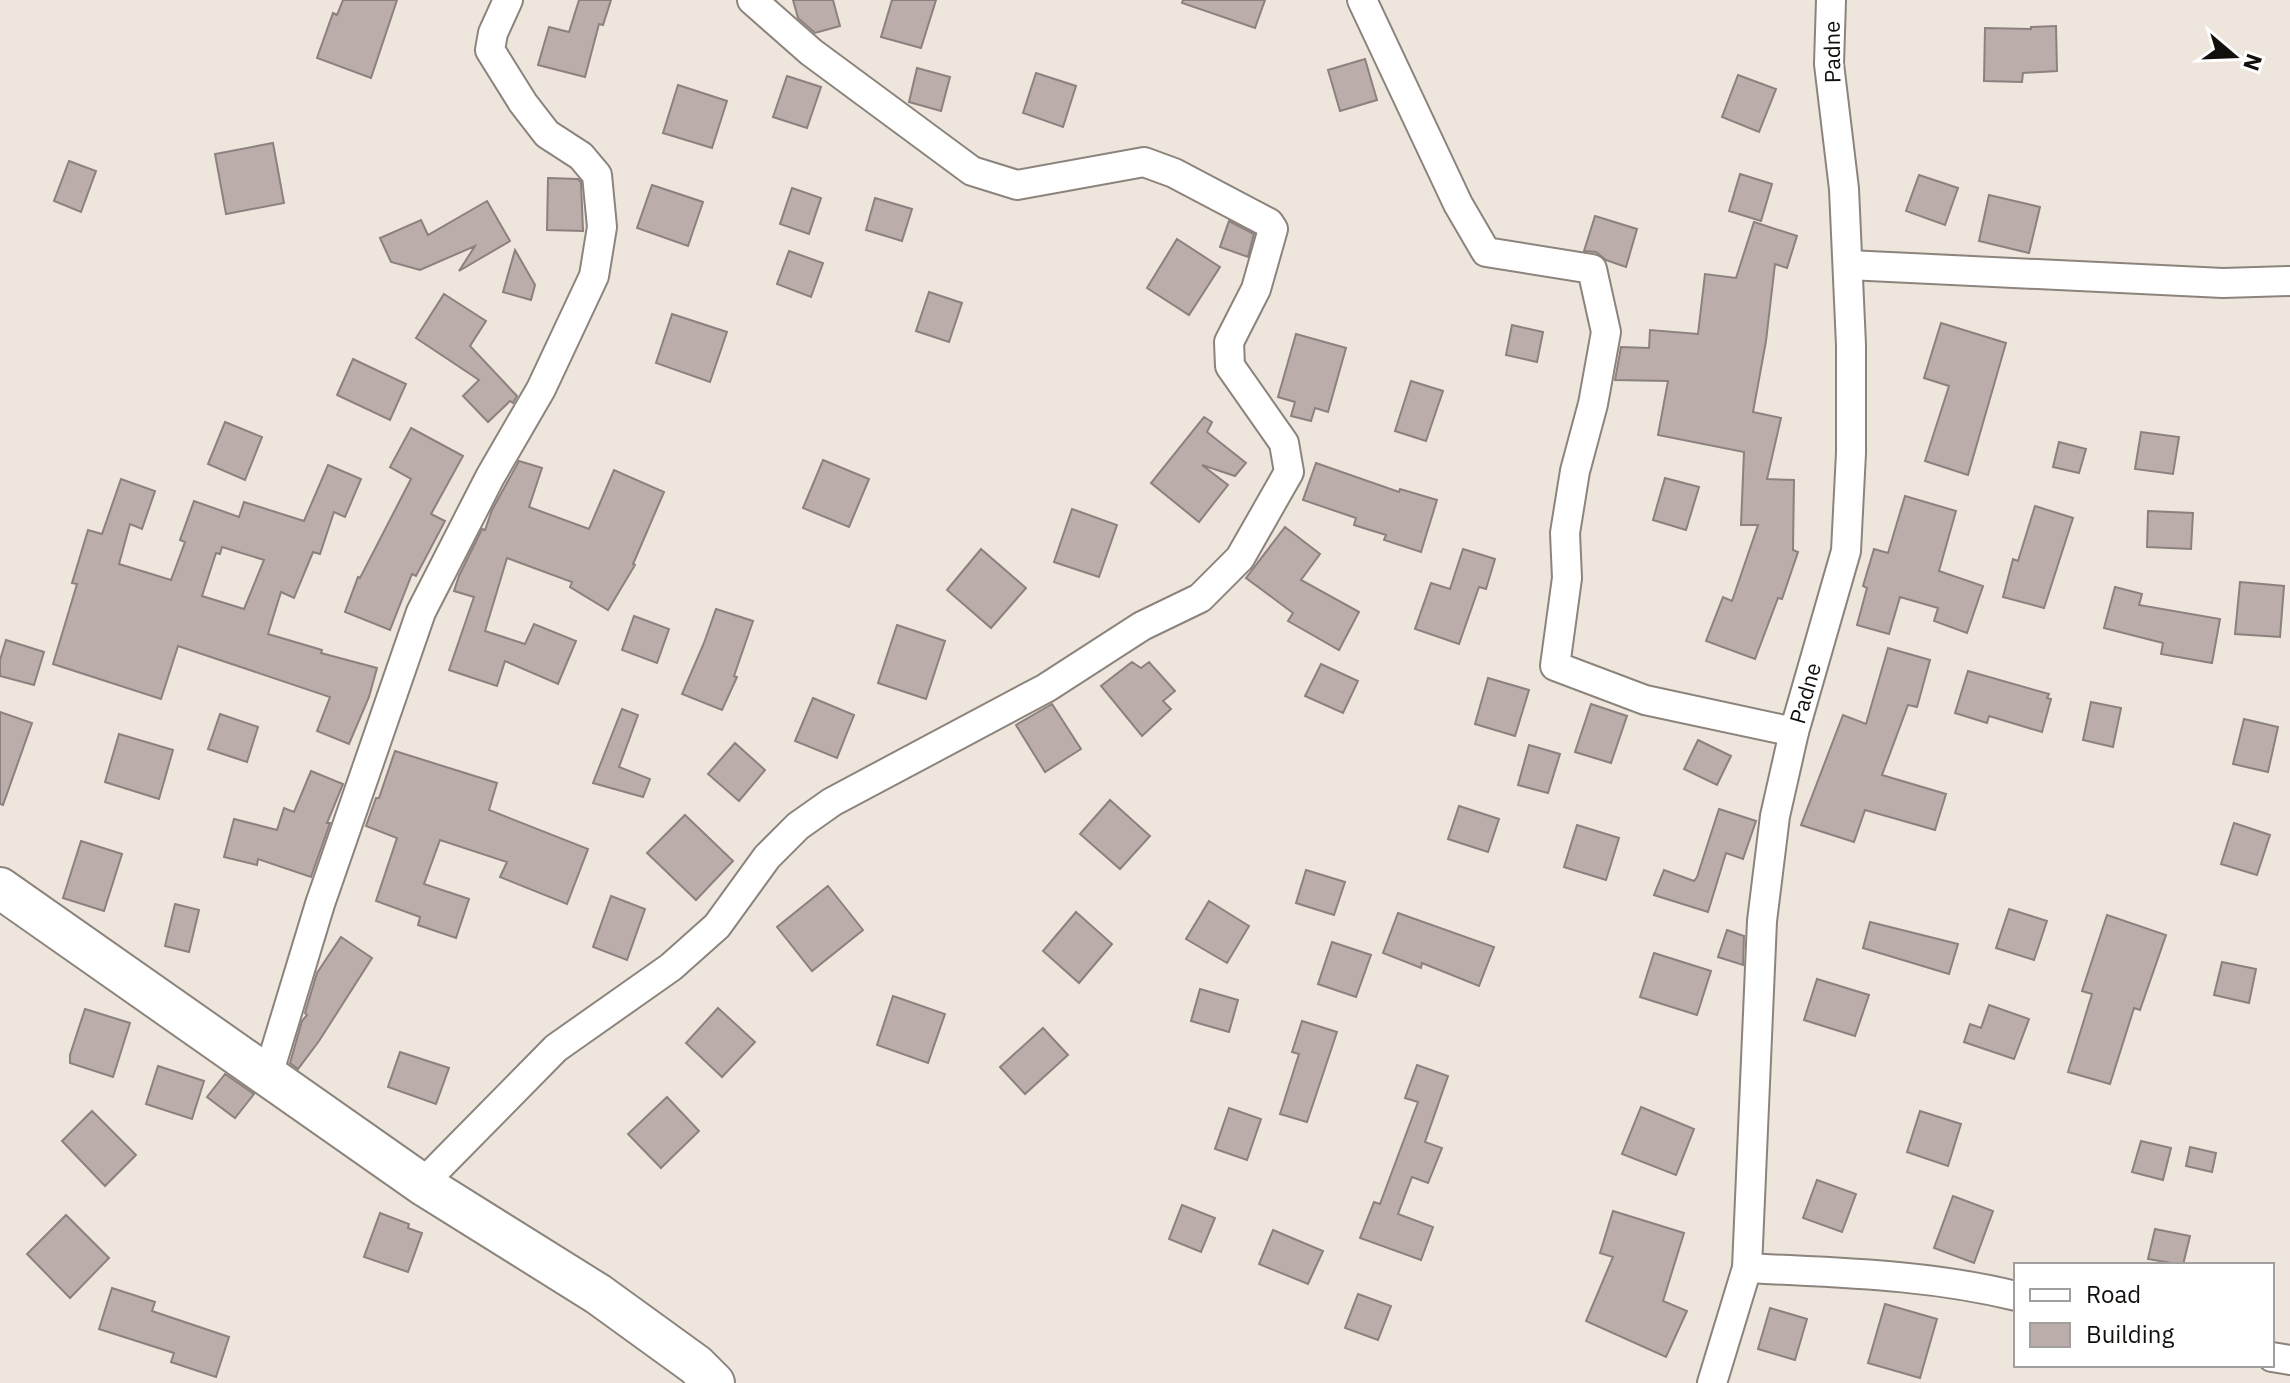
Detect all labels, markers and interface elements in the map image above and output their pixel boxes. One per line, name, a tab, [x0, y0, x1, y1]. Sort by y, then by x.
north arrow	[2194, 16, 2274, 96]
street label: Padne	[1816, 21, 1847, 83]
text: N	[2237, 50, 2270, 75]
street label: Padne	[1782, 659, 1827, 727]
legend	[2014, 1263, 2274, 1367]
text: Road	[2086, 1278, 2141, 1310]
text: Building	[2086, 1318, 2174, 1350]

